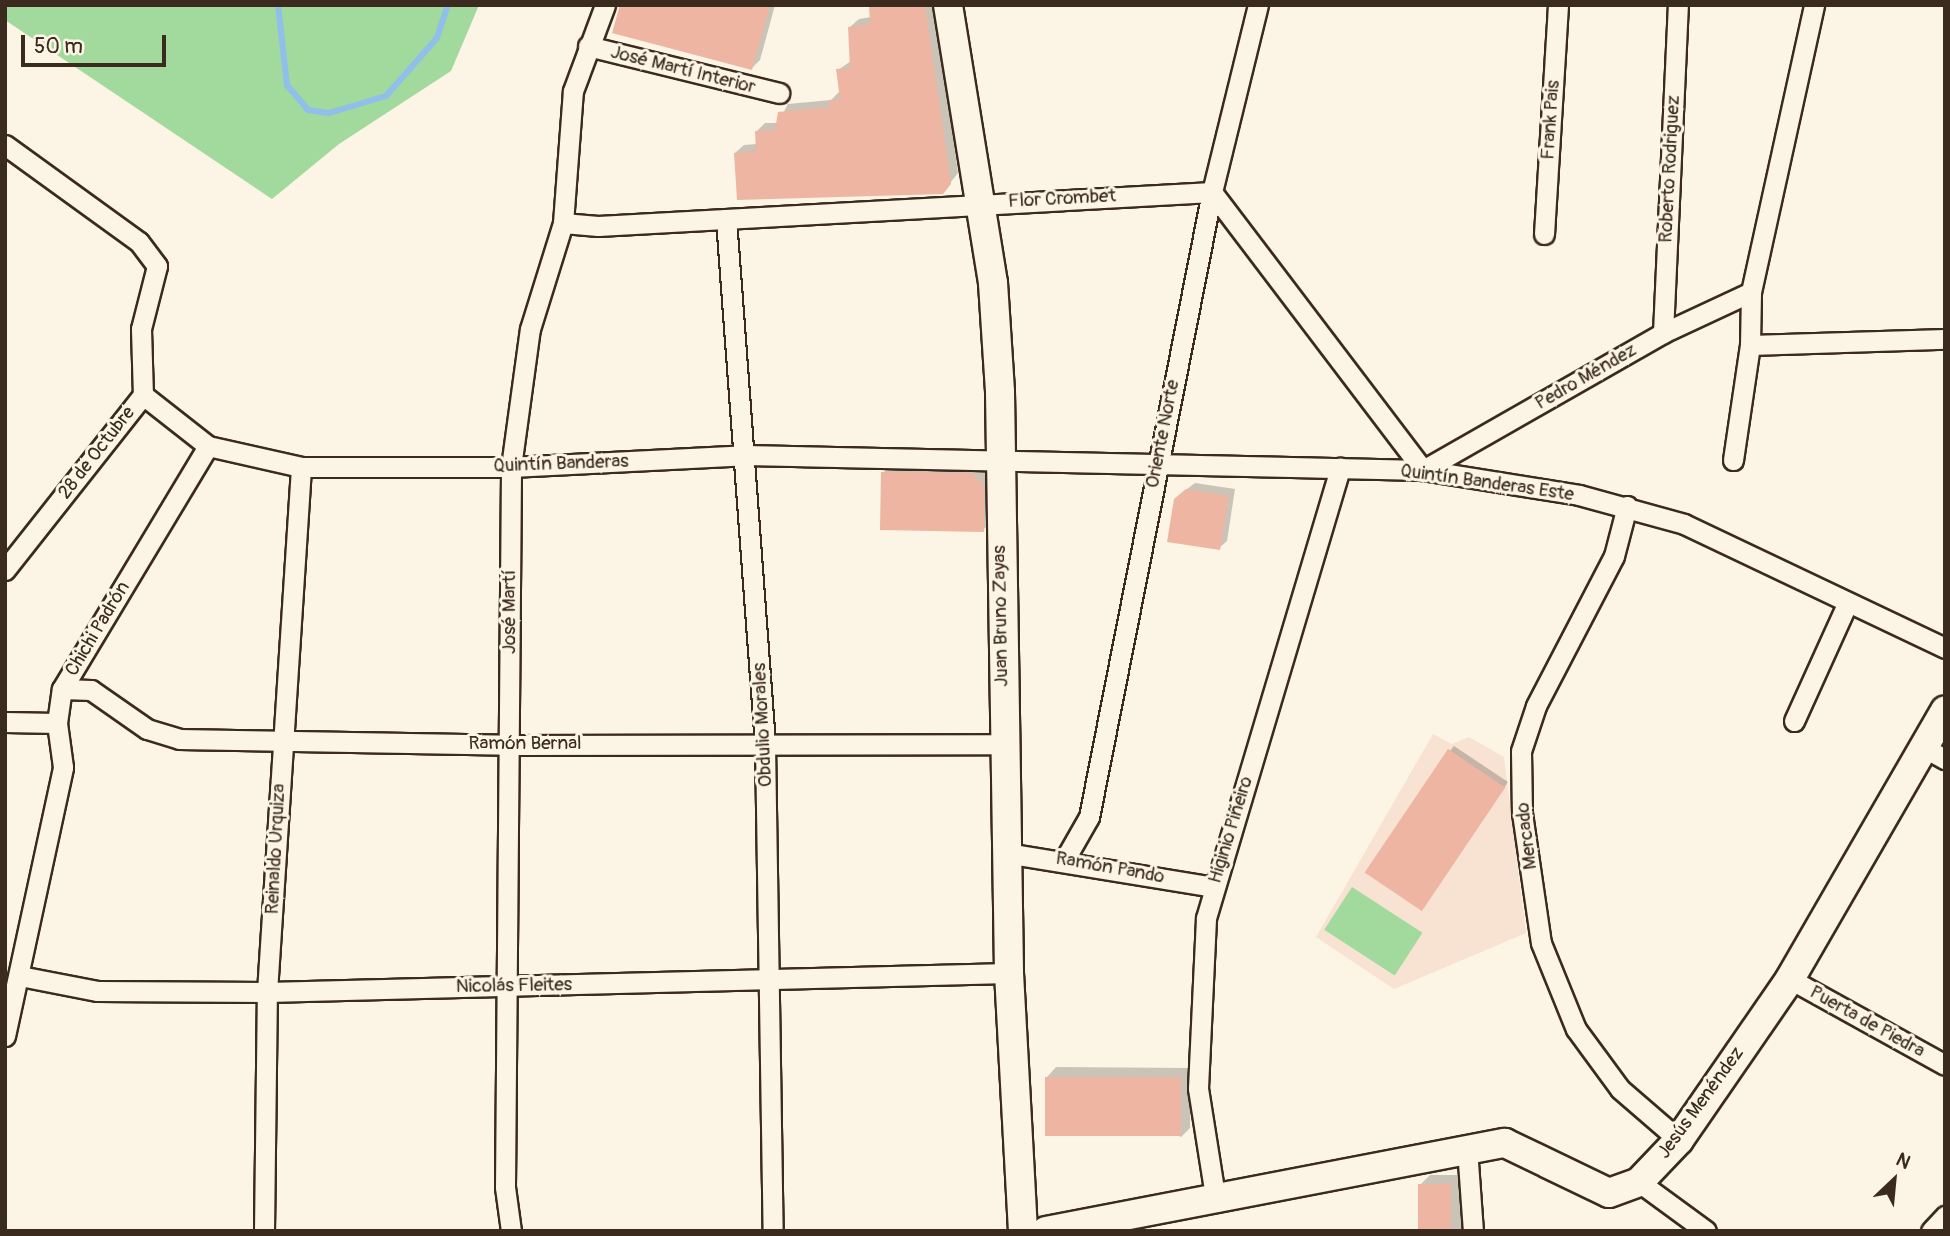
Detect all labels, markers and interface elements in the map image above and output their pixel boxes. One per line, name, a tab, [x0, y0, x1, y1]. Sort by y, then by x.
scale bar	[24, 21, 170, 65]
text: 50 m	[34, 33, 83, 60]
street label: José Martí Interior	[608, 41, 758, 99]
street label: Frank Pais	[1537, 79, 1565, 161]
street label: Roberto Rodriguez	[1655, 95, 1685, 243]
street label: Flor Crombet	[1007, 185, 1117, 213]
street label: Pedro Méndez	[1531, 339, 1641, 415]
street label: Oriente Norte	[1141, 378, 1185, 490]
street label: 28 de Octubre	[54, 402, 140, 504]
street label: Quintín Banderas	[493, 450, 629, 478]
street label: Quintín Banderas Este	[1399, 460, 1575, 506]
street label: Juan Bruno Zayas	[988, 545, 1014, 687]
street label: José Martí	[499, 570, 521, 654]
street label: Chichi Padrón	[61, 578, 135, 680]
street label: Obdulio Morales	[748, 662, 778, 788]
street label: Ramón Bernal	[469, 733, 581, 755]
street label: Higinio Piñeiro	[1204, 774, 1258, 886]
street label: Reinaldo Urquiza	[261, 783, 291, 915]
street label: Mercado	[1512, 801, 1542, 871]
street label: Ramón Pando	[1054, 847, 1166, 889]
street label: Nicolás Fleites	[456, 974, 572, 998]
street label: Puerta de Piedra	[1806, 981, 1928, 1063]
street label: Jesús Menéndez	[1653, 1043, 1749, 1163]
north arrow	[1859, 1145, 1929, 1215]
text: N	[1892, 1148, 1914, 1175]

